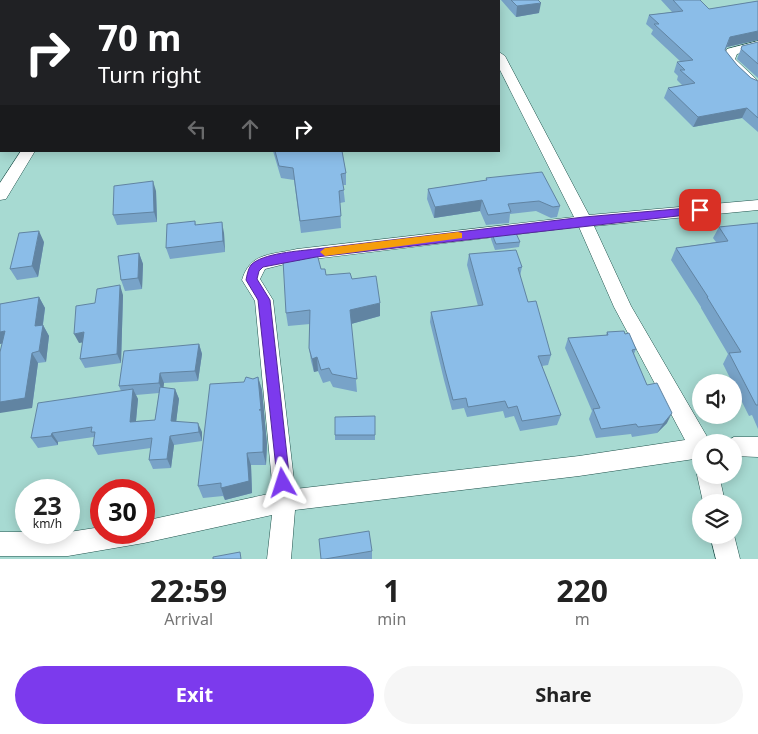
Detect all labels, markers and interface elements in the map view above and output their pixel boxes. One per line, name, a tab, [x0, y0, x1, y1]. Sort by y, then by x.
text: 70 m	[98, 14, 181, 61]
icon: right	[15, 20, 80, 85]
text: Turn right	[98, 59, 201, 89]
icon: left	[183, 115, 211, 143]
icon: ahead	[236, 115, 264, 143]
icon: right	[289, 115, 317, 143]
pin	[679, 189, 721, 231]
icon: arrive	[686, 196, 714, 224]
map controls	[692, 374, 742, 544]
button: sound	[692, 374, 742, 424]
button: search	[692, 434, 742, 484]
position arrow	[256, 456, 308, 508]
speed limit sign: 30	[90, 479, 155, 544]
text: 23	[33, 488, 62, 522]
button: layers	[692, 494, 742, 544]
text: km/h	[33, 515, 62, 532]
text: 22:59	[150, 570, 227, 611]
text: 1	[383, 570, 400, 611]
text: 220	[556, 570, 608, 611]
text: Arrival	[164, 608, 213, 630]
text: min	[377, 608, 406, 630]
text: m	[575, 608, 590, 630]
button: Exit	[15, 666, 374, 724]
button: Share	[384, 666, 743, 724]

